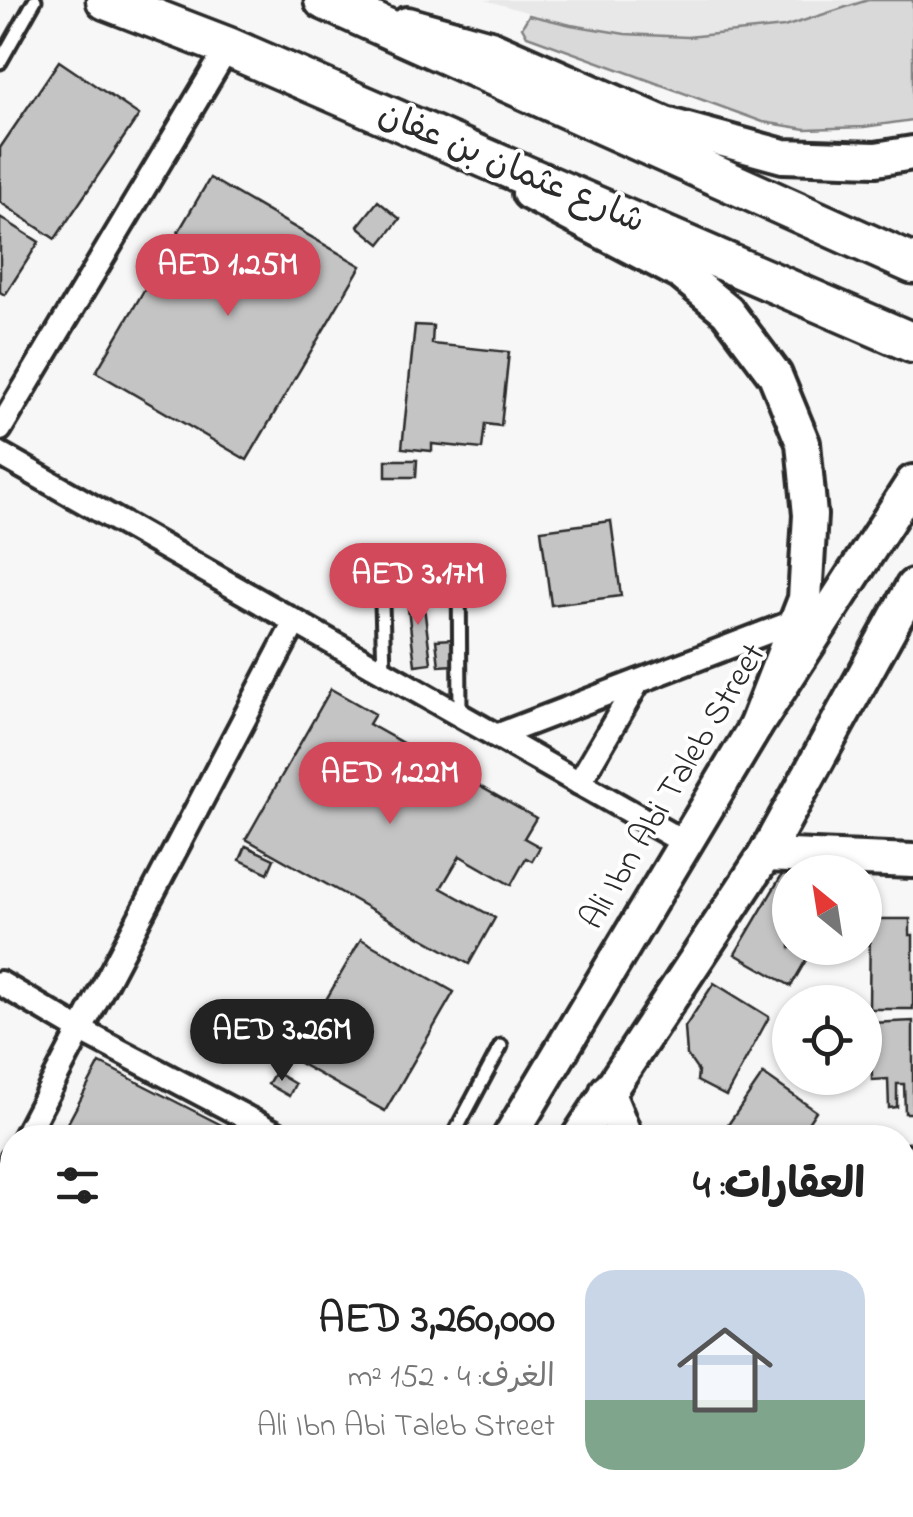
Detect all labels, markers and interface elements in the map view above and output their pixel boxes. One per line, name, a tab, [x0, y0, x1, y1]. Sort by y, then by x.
street label: شارع عثمان بن عفان	[370, 90, 652, 248]
pin: AED 1.25M	[114, 234, 342, 319]
text: AED 1.25M	[158, 243, 298, 290]
pin: AED 3.17M	[304, 543, 532, 628]
text: AED 3.17M	[351, 552, 485, 599]
street label: Ali Ibn Abi Taleb Street	[568, 634, 780, 940]
pin: AED 1.22M	[276, 742, 504, 827]
text: AED 1.22M	[321, 751, 459, 798]
north arrow	[772, 855, 882, 965]
map controls	[772, 855, 882, 1095]
button: locate	[772, 985, 882, 1095]
pin: AED 3.26M	[168, 999, 396, 1084]
text: AED 3.26M	[212, 1008, 352, 1055]
text: العقارات: 4	[693, 1156, 865, 1217]
icon: filters	[50, 1158, 105, 1213]
text: AED 3,260,000	[319, 1290, 555, 1351]
icon: home	[665, 1310, 785, 1430]
text: الغرف: 4 · 152 m²	[348, 1355, 555, 1402]
text: Ali Ibn Abi Taleb Street	[257, 1404, 555, 1451]

